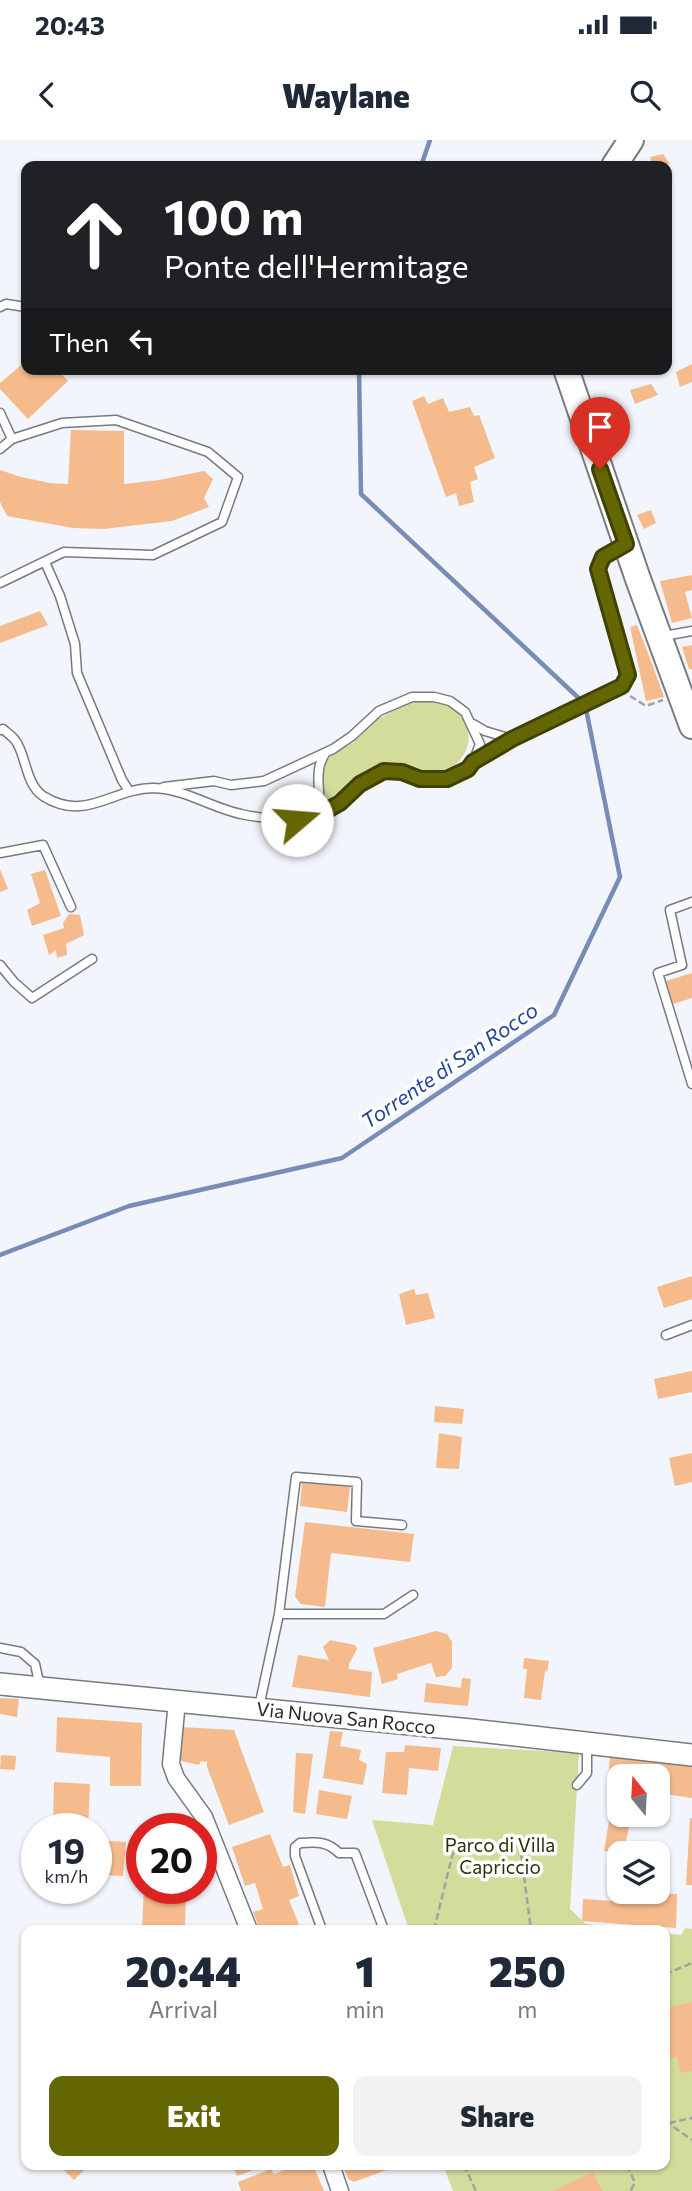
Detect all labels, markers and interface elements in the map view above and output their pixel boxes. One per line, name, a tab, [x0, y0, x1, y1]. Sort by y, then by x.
text: 20:43	[35, 9, 105, 40]
text: Waylane	[282, 75, 410, 115]
icon: back	[28, 76, 66, 114]
icon: search	[626, 76, 664, 114]
text: 100 m	[164, 185, 303, 245]
icon: ahead	[49, 189, 140, 280]
text: Ponte dell'Hermitage	[164, 245, 469, 285]
icon: left	[123, 322, 161, 360]
text: Then	[49, 326, 109, 357]
pin	[570, 397, 630, 469]
icon: arrive	[581, 408, 619, 446]
position arrow	[260, 783, 334, 857]
water label: Torrente di San Rocco	[356, 996, 542, 1133]
street label: Via Nuova San Rocco	[255, 1697, 437, 1738]
north arrow	[607, 1764, 670, 1827]
map controls	[607, 1764, 670, 1904]
speed limit sign: 20	[126, 1813, 217, 1904]
text: 19	[48, 1828, 85, 1871]
park label: Parco di Villa Capriccio	[445, 1833, 555, 1878]
button: layers	[607, 1841, 670, 1904]
text: km/h	[45, 1865, 88, 1887]
text: 20:44	[125, 1944, 241, 1996]
text: 1	[355, 1944, 375, 1996]
text: 250	[489, 1944, 566, 1996]
text: Arrival	[148, 1995, 218, 2023]
text: min	[345, 1995, 385, 2023]
text: m	[517, 1995, 537, 2023]
button: Exit	[49, 2076, 339, 2156]
button: Share	[353, 2076, 642, 2156]

